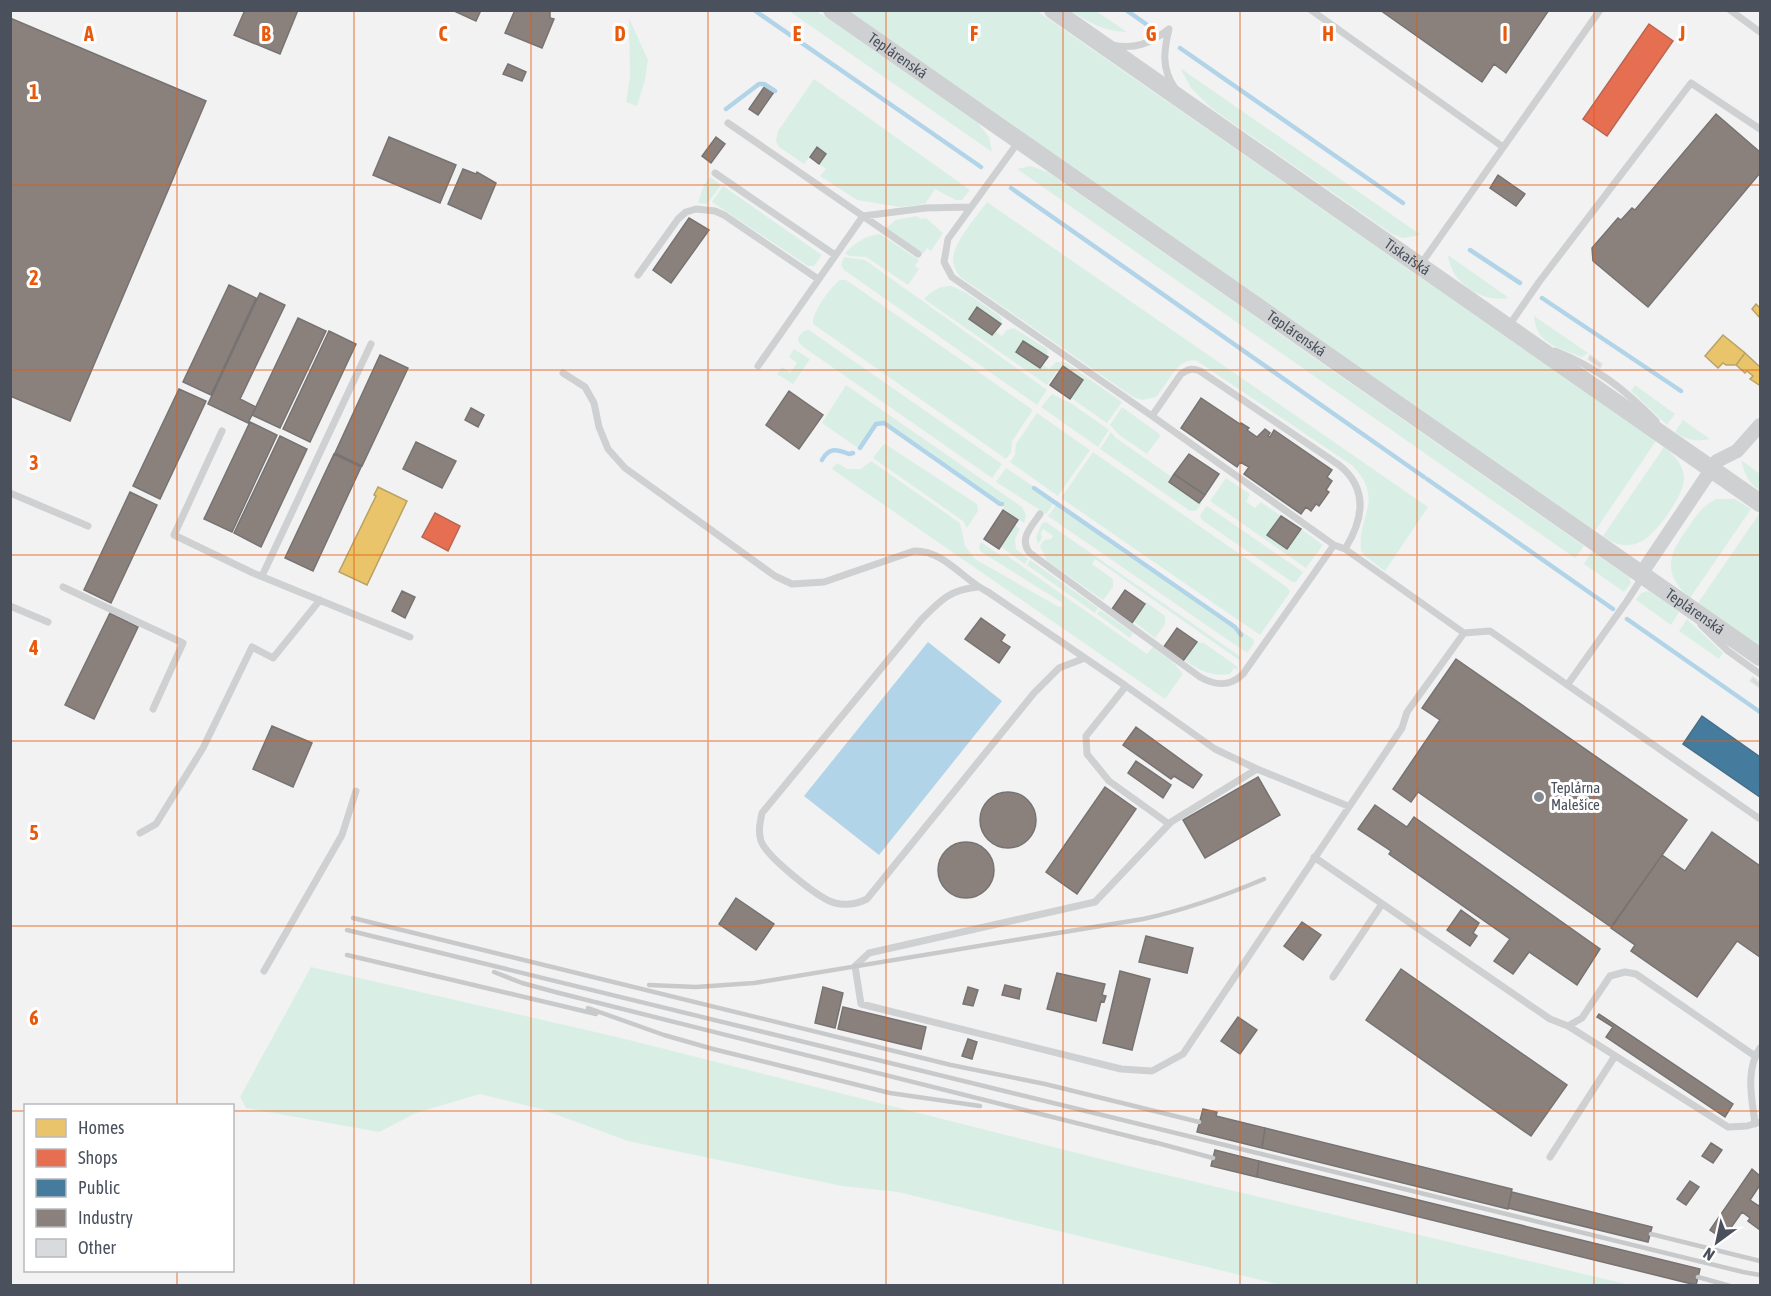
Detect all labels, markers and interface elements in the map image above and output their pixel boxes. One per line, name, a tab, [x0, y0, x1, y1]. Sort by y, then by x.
text: A	[83, 22, 94, 45]
text: B	[261, 22, 271, 45]
text: C	[439, 22, 448, 45]
text: D	[614, 22, 626, 45]
text: E	[793, 22, 802, 45]
text: F	[970, 22, 978, 45]
text: G	[1146, 22, 1157, 45]
text: H	[1322, 22, 1334, 45]
text: I	[1502, 22, 1508, 45]
text: J	[1678, 22, 1685, 45]
street label: Teplárenská	[865, 29, 931, 82]
text: 1	[29, 80, 39, 103]
street label: Tiskařská	[1381, 235, 1434, 279]
text: 2	[29, 266, 39, 289]
street label: Teplárenská	[1264, 307, 1329, 360]
text: 3	[29, 451, 39, 474]
street label: Teplárenská	[1662, 585, 1728, 638]
text: 4	[28, 636, 39, 659]
place label: Teplárna Malešice	[1551, 779, 1600, 813]
marker: Teplárna Malešice	[1532, 790, 1546, 804]
text: 5	[29, 821, 39, 844]
text: 6	[29, 1006, 39, 1029]
legend	[24, 1104, 234, 1272]
text: Homes	[78, 1117, 124, 1138]
text: Shops	[78, 1147, 118, 1168]
text: Public	[78, 1177, 120, 1198]
text: Industry	[78, 1207, 133, 1228]
north arrow	[1687, 1212, 1747, 1272]
text: Other	[78, 1237, 117, 1258]
text: N	[1700, 1244, 1718, 1265]

